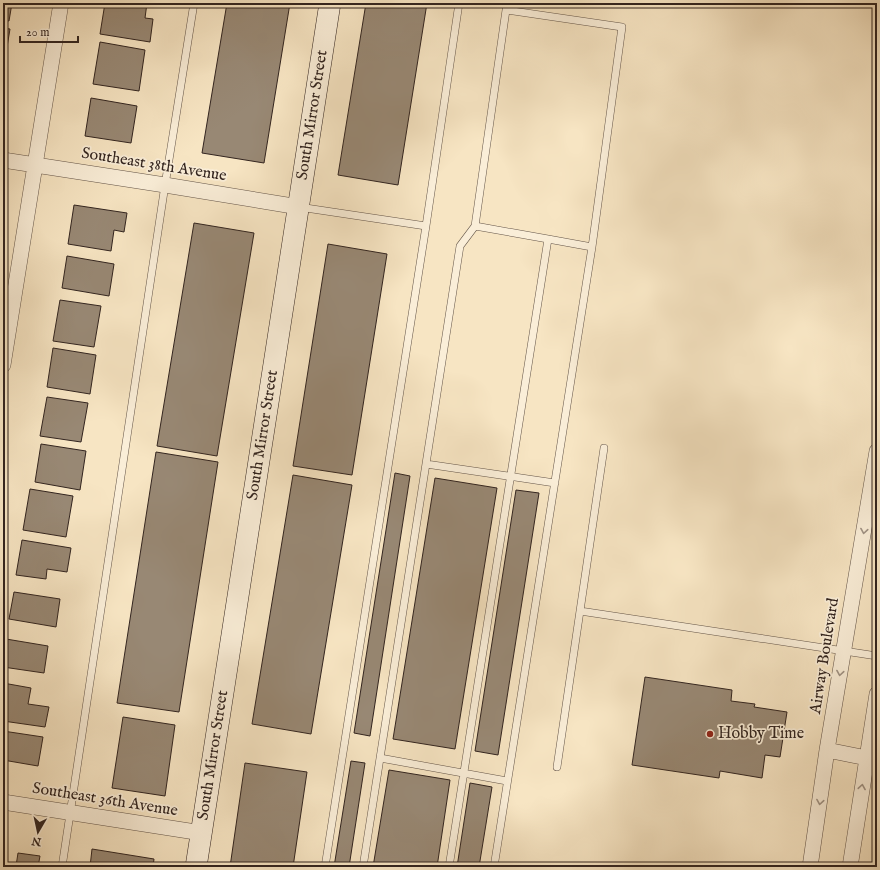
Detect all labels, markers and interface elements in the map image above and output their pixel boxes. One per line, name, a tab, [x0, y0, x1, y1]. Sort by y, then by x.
scale bar	[20, 18, 78, 44]
text: 20 m	[26, 25, 49, 40]
street label: South Mirror Street	[293, 48, 333, 181]
street label: Southeast 38th Avenue	[80, 144, 228, 186]
street label: South Mirror Street	[243, 368, 283, 502]
one-way arrow	[860, 528, 869, 534]
street label: Airway Boulevard	[806, 596, 844, 716]
one-way arrow	[836, 670, 845, 676]
street label: South Mirror Street	[193, 688, 233, 822]
place label: Hobby Time	[718, 724, 804, 744]
marker: Hobby Time	[705, 729, 715, 739]
street label: Southeast 36th Avenue	[31, 779, 179, 821]
one-way arrow	[858, 784, 866, 790]
one-way arrow	[816, 799, 825, 805]
north arrow	[18, 812, 58, 852]
text: N	[30, 833, 43, 849]

